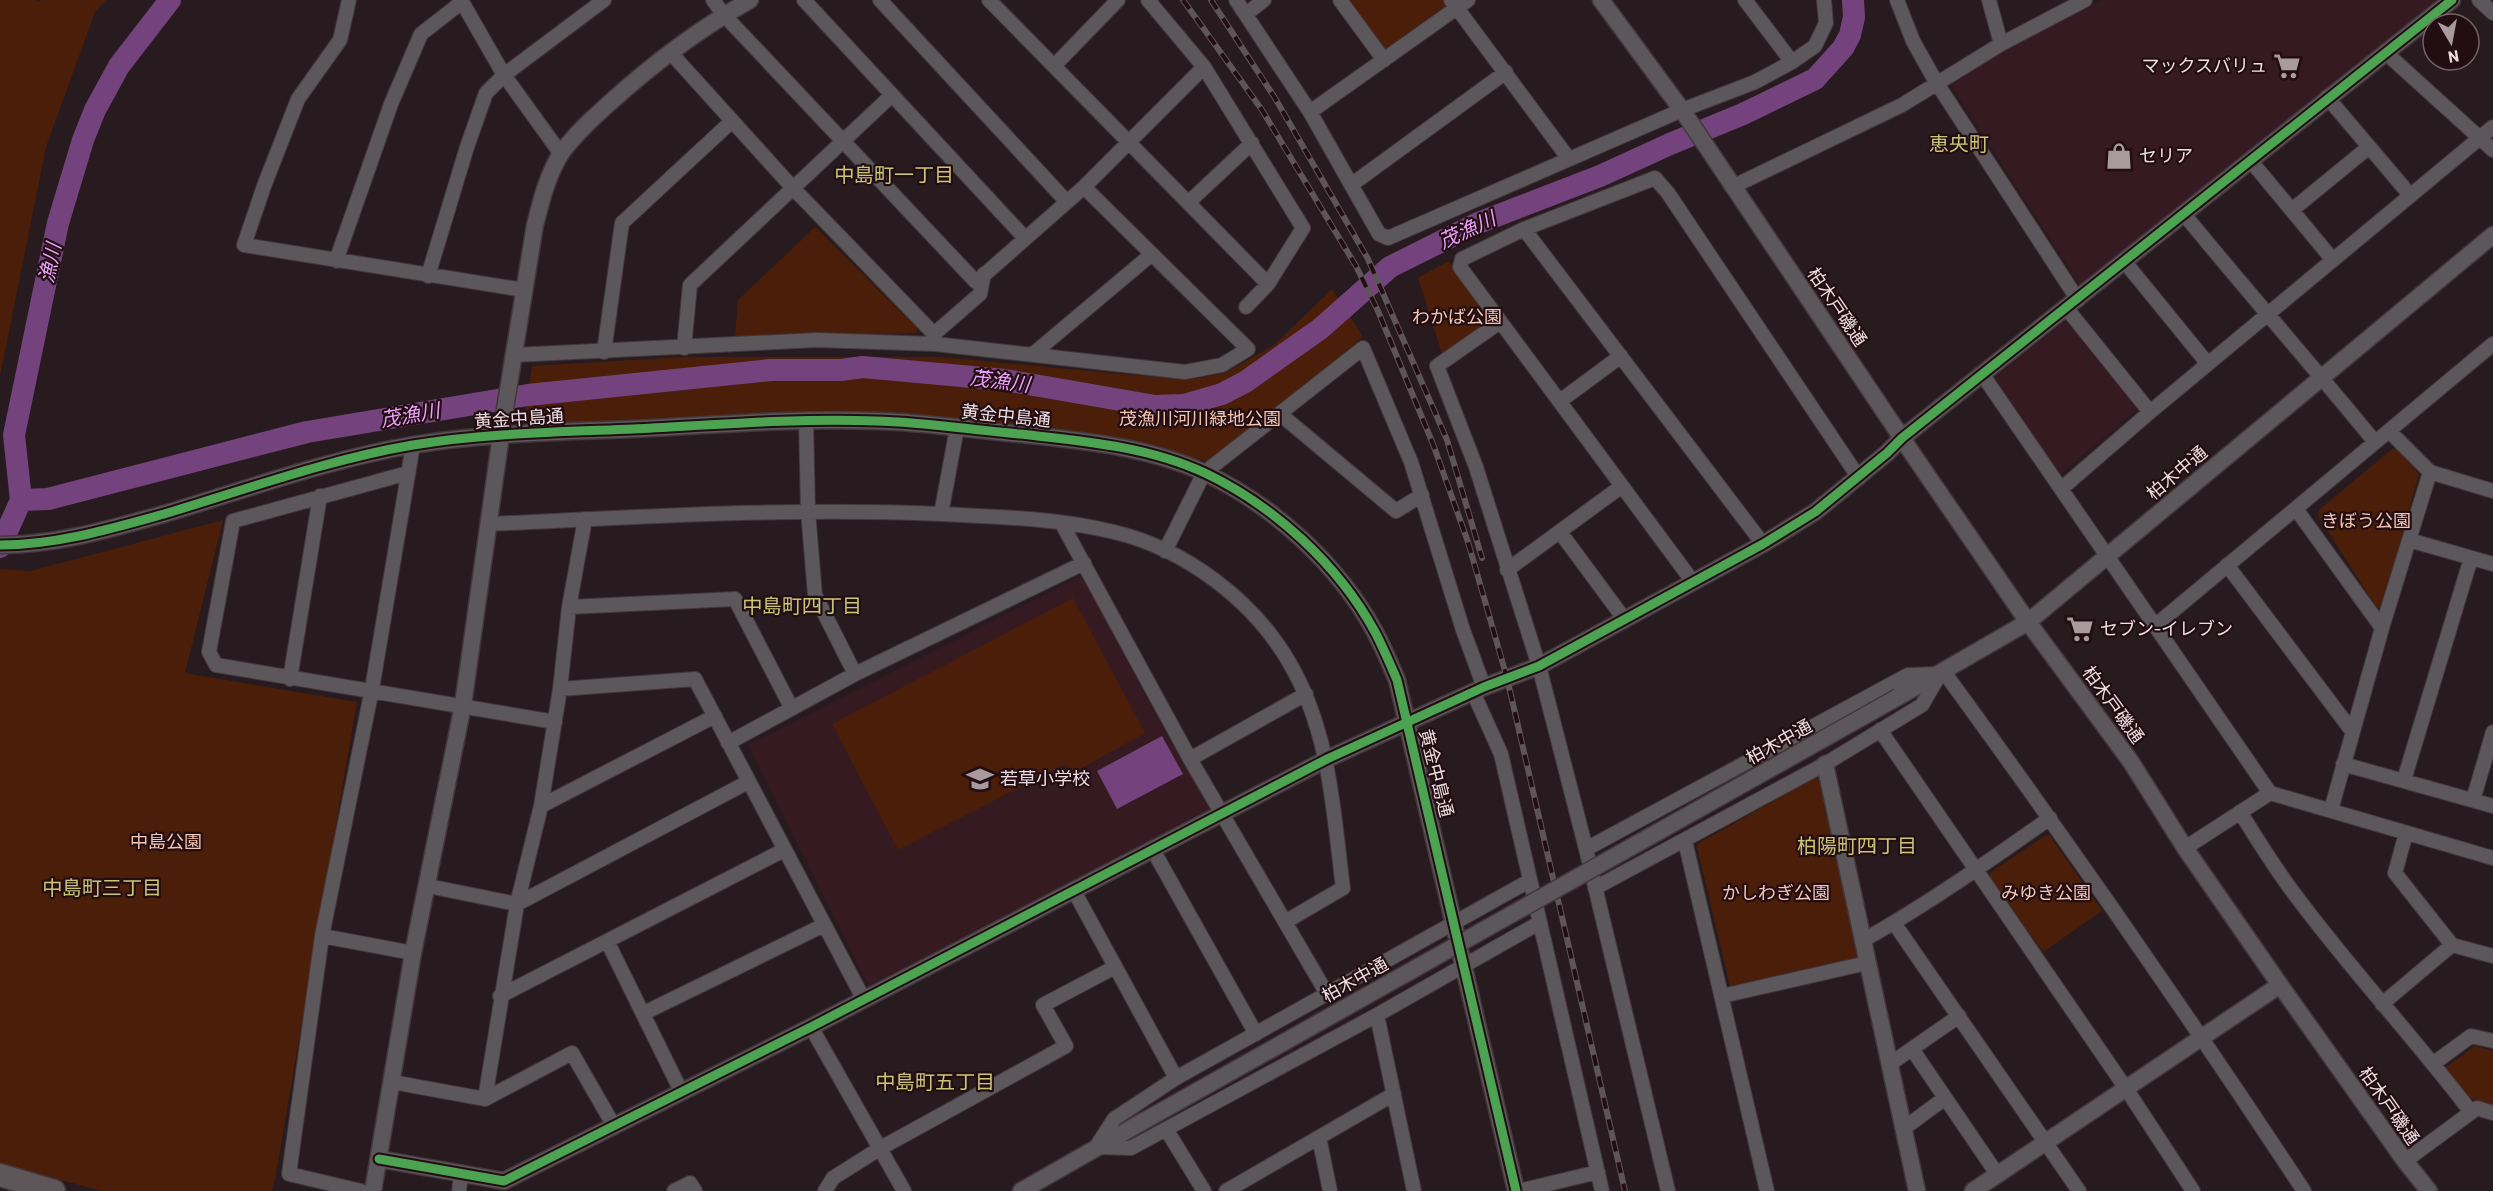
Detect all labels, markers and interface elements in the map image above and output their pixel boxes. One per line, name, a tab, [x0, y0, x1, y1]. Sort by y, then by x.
north arrow	[2421, 12, 2481, 72]
text: N	[2447, 47, 2461, 68]
supermarket icon: マックスバリュ	[2272, 51, 2302, 81]
place label: マックスバリュ	[2142, 54, 2267, 76]
district label: 恵央町	[1929, 131, 1989, 155]
shop icon: セリア	[2104, 141, 2134, 171]
place label: セリア	[2139, 144, 2193, 166]
district label: 中島町一丁目	[834, 162, 954, 186]
water label: 茂漁川	[1434, 205, 1501, 253]
water label: 漁川	[33, 239, 65, 285]
street label: 柏木戸磯通	[1804, 263, 1872, 350]
park label: わかば公園	[1412, 305, 1502, 327]
water label: 茂漁川	[969, 364, 1033, 396]
water label: 茂漁川	[378, 397, 443, 431]
street label: 黄金中島通	[960, 399, 1052, 431]
street label: 黄金中島通	[473, 404, 565, 432]
park label: 茂漁川河川緑地公園	[1119, 407, 1281, 429]
street label: 柏木中通	[2142, 441, 2211, 504]
park label: きぼう公園	[2321, 509, 2411, 531]
district label: 中島町四丁目	[742, 593, 862, 617]
supermarket icon: セブン-イレブン	[2065, 614, 2095, 644]
place label: セブン-イレブン	[2100, 617, 2233, 639]
street label: 柏木戸磯通	[2078, 662, 2149, 747]
street label: 柏木中通	[1742, 714, 1815, 768]
street label: 黄金中島通	[1415, 726, 1459, 819]
school or university icon: 若草小学校	[965, 764, 995, 794]
place label: 若草小学校	[1000, 767, 1090, 789]
park label: 中島公園	[130, 830, 202, 852]
district label: 柏陽町四丁目	[1797, 833, 1917, 857]
district label: 中島町三丁目	[42, 875, 162, 899]
park label: かしわぎ公園	[1722, 881, 1830, 903]
park label: みゆき公園	[2001, 881, 2091, 903]
street label: 柏木中通	[1318, 952, 1391, 1006]
street label: 柏木戸磯通	[2355, 1062, 2425, 1149]
district label: 中島町五丁目	[875, 1069, 995, 1093]

